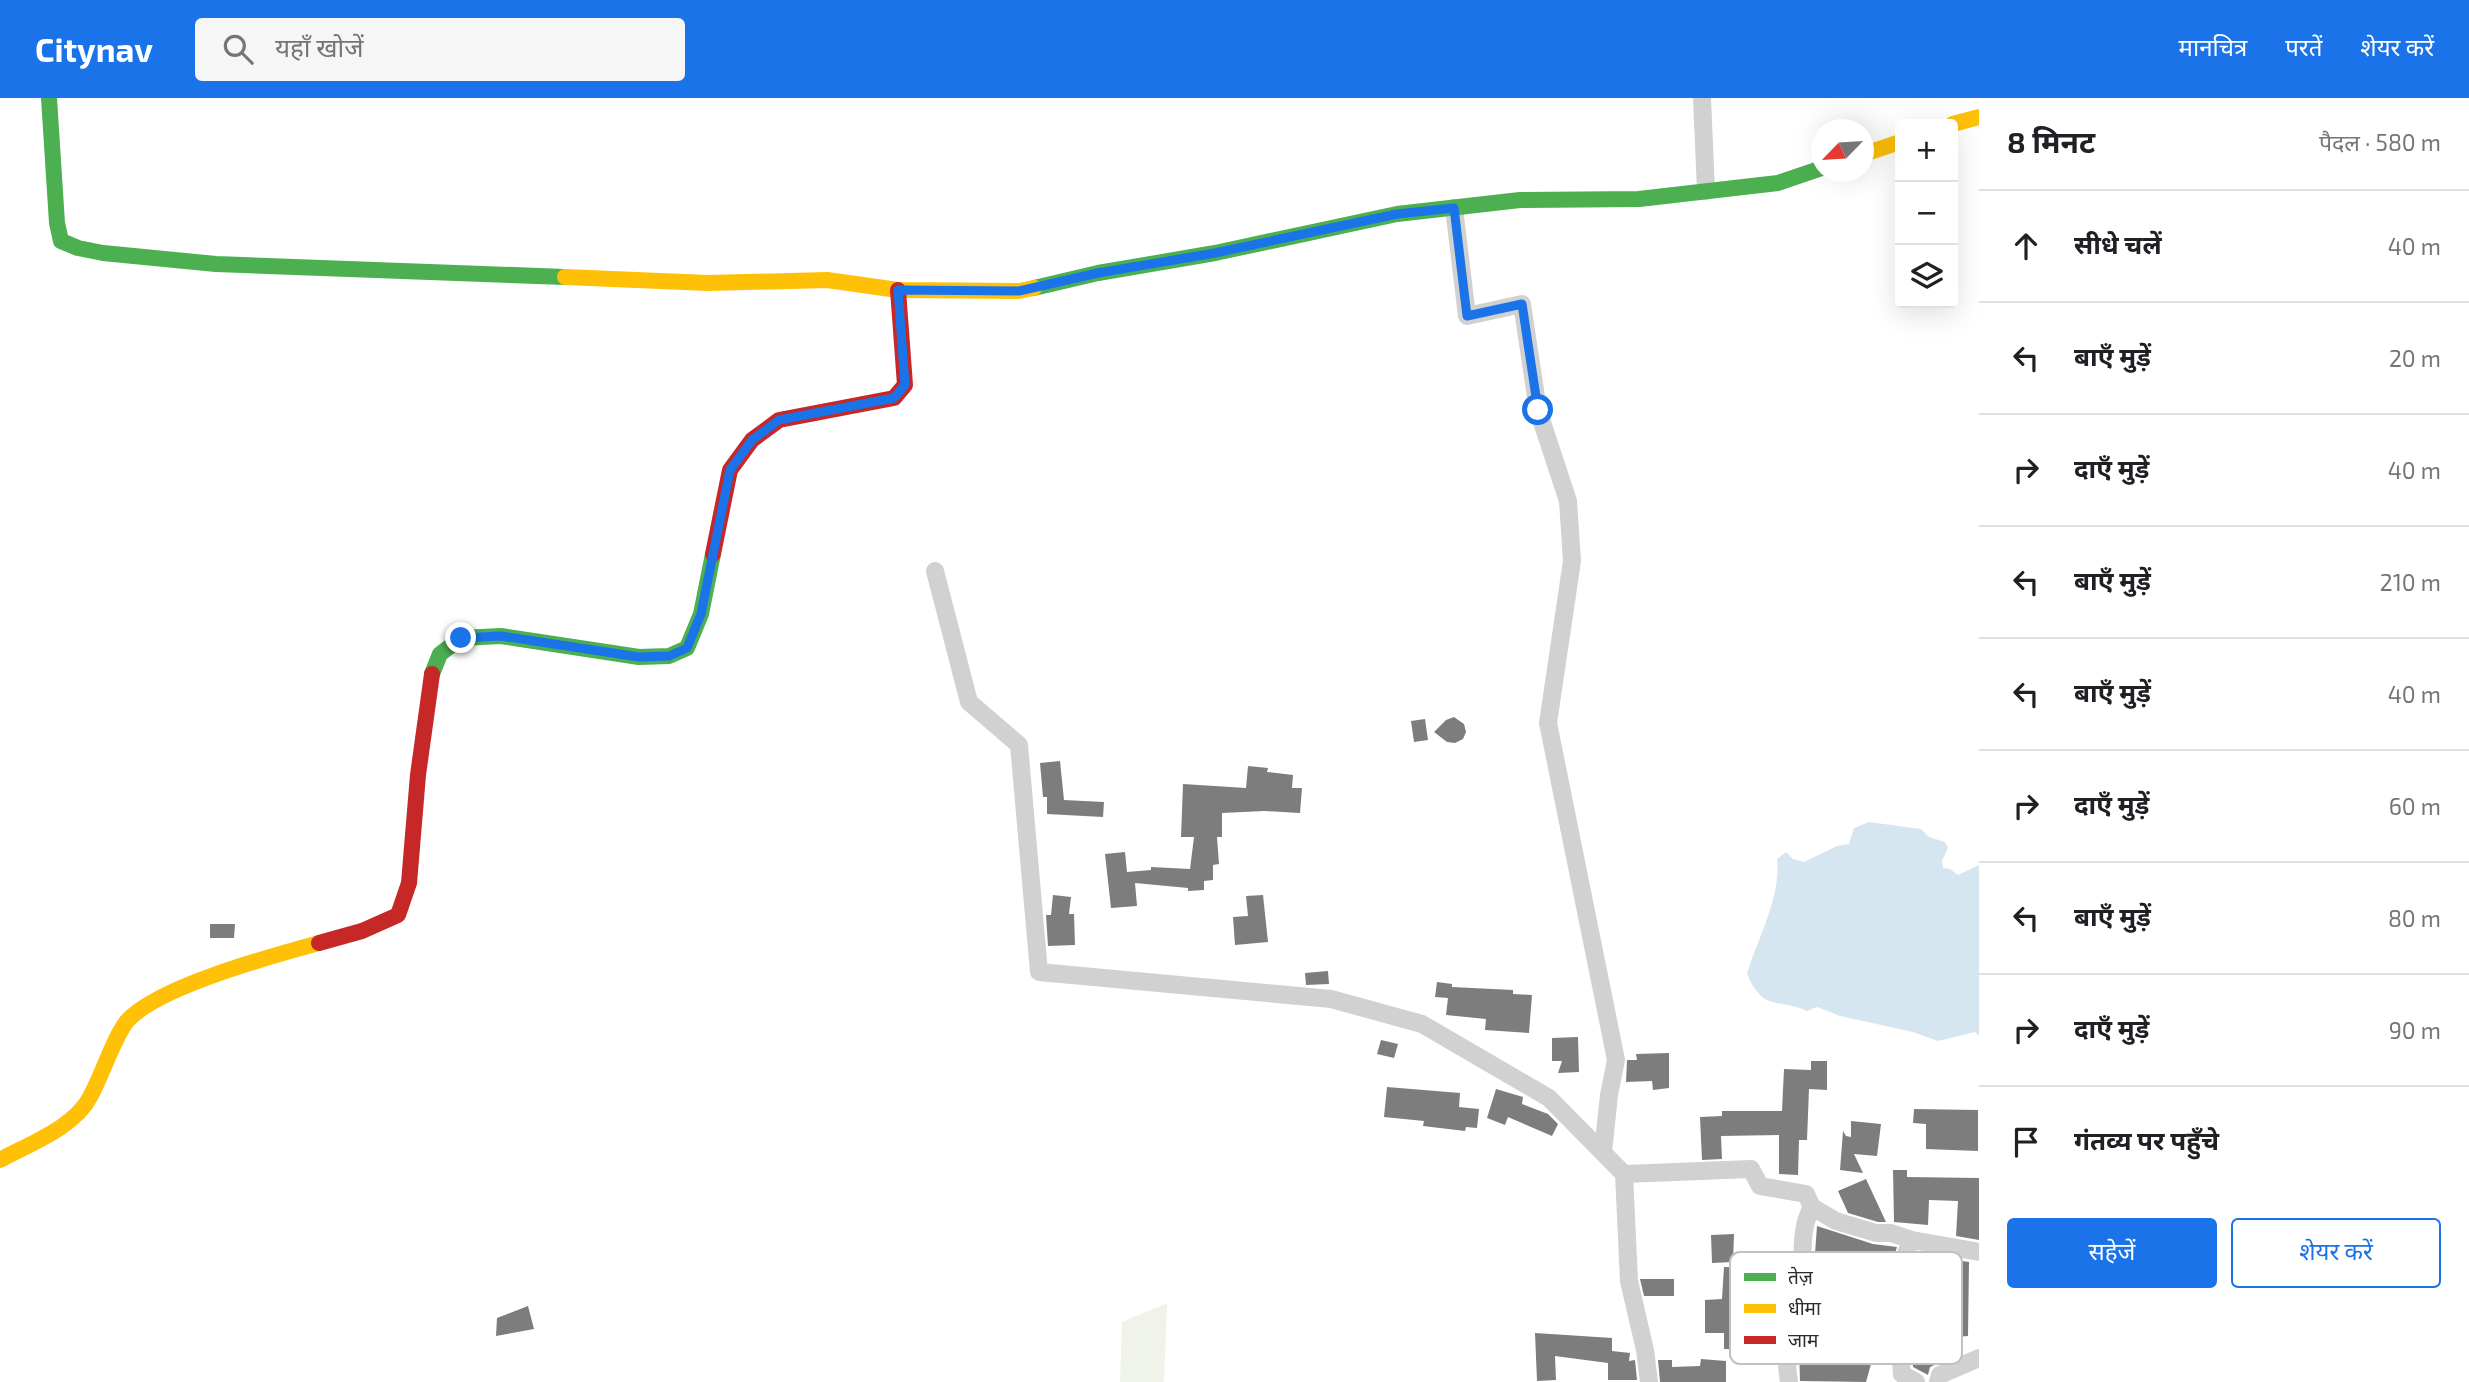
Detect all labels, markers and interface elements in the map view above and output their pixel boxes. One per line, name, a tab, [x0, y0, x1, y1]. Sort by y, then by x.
search box	[195, 18, 685, 81]
text: Citynav	[35, 29, 153, 69]
icon: search	[219, 30, 257, 68]
text: यहाँ खोजें	[275, 31, 364, 62]
text: मानचित्र	[2179, 32, 2247, 61]
text: परतें	[2285, 32, 2322, 61]
text: शेयर करें	[2360, 32, 2434, 61]
north arrow	[1811, 119, 1874, 182]
map controls	[1895, 119, 1958, 308]
button: +	[1895, 119, 1958, 182]
text: 8 मिनट	[2007, 123, 2095, 159]
text: पैदल · 580 m	[2319, 128, 2441, 156]
button: −	[1895, 182, 1958, 245]
icon: ahead	[2007, 227, 2045, 265]
text: सीधे चलें	[2074, 228, 2162, 259]
text: 40 m	[2388, 232, 2441, 260]
button: layers	[1895, 245, 1958, 308]
icon: left	[2007, 339, 2045, 377]
text: बाएँ मुड़ें	[2074, 340, 2151, 371]
text: 20 m	[2389, 344, 2441, 372]
route start	[1522, 394, 1553, 425]
icon: right	[2007, 451, 2045, 489]
text: दाएँ मुड़ें	[2074, 452, 2149, 483]
text: 40 m	[2388, 456, 2441, 484]
icon: left	[2007, 563, 2045, 601]
text: बाएँ मुड़ें	[2074, 564, 2151, 595]
text: 210 m	[2380, 568, 2441, 596]
route end	[445, 622, 476, 653]
icon: left	[2007, 675, 2045, 713]
text: बाएँ मुड़ें	[2074, 676, 2151, 707]
text: 40 m	[2388, 680, 2441, 708]
icon: right	[2007, 787, 2045, 825]
text: दाएँ मुड़ें	[2074, 788, 2149, 819]
text: 60 m	[2389, 792, 2441, 820]
icon: left	[2007, 899, 2045, 937]
text: बाएँ मुड़ें	[2074, 900, 2151, 931]
text: 80 m	[2388, 904, 2441, 932]
icon: right	[2007, 1011, 2045, 1049]
text: दाएँ मुड़ें	[2074, 1012, 2149, 1043]
text: 90 m	[2389, 1016, 2441, 1044]
icon: arrive	[2007, 1123, 2045, 1161]
text: गंतव्य पर पहुँचे	[2074, 1124, 2219, 1155]
button: सहेजें	[2007, 1218, 2217, 1288]
button: शेयर करें	[2231, 1218, 2441, 1288]
legend	[1730, 1252, 1962, 1364]
text: तेज़	[1788, 1265, 1814, 1288]
text: धीमा	[1788, 1296, 1822, 1319]
text: जाम	[1788, 1328, 1819, 1351]

